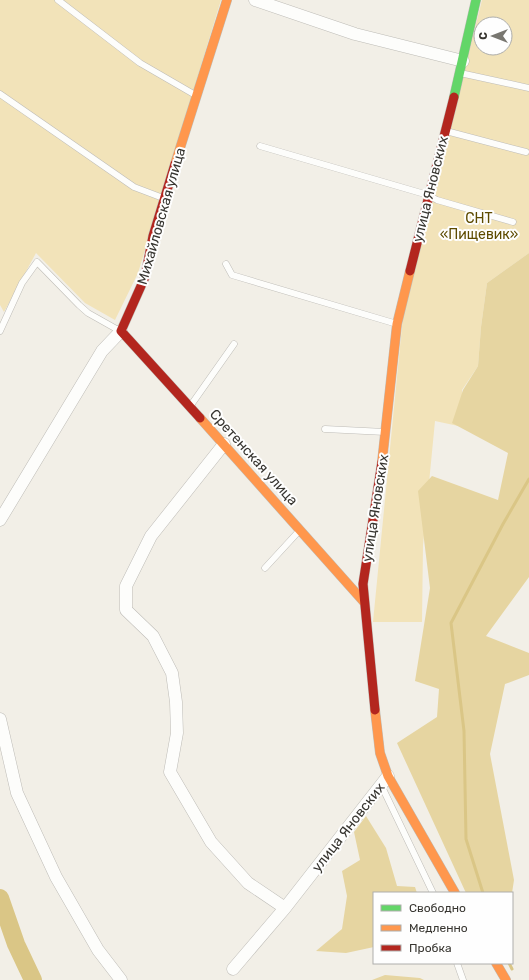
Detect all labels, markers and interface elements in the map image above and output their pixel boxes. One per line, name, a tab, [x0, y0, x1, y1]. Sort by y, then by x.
north arrow	[473, 16, 513, 56]
text: С	[477, 32, 490, 40]
street label: улица Яновских	[409, 134, 452, 244]
street label: Михайловская улица	[134, 146, 189, 287]
park label: СНТ «Пищевик»	[440, 210, 518, 243]
street label: Сретенская улица	[206, 406, 301, 509]
street label: улица Яновских	[359, 453, 392, 563]
street label: улица Яновских	[308, 779, 389, 875]
legend	[373, 892, 513, 964]
text: Свободно	[409, 901, 466, 915]
text: Медленно	[409, 921, 468, 935]
text: Пробка	[409, 941, 452, 955]

